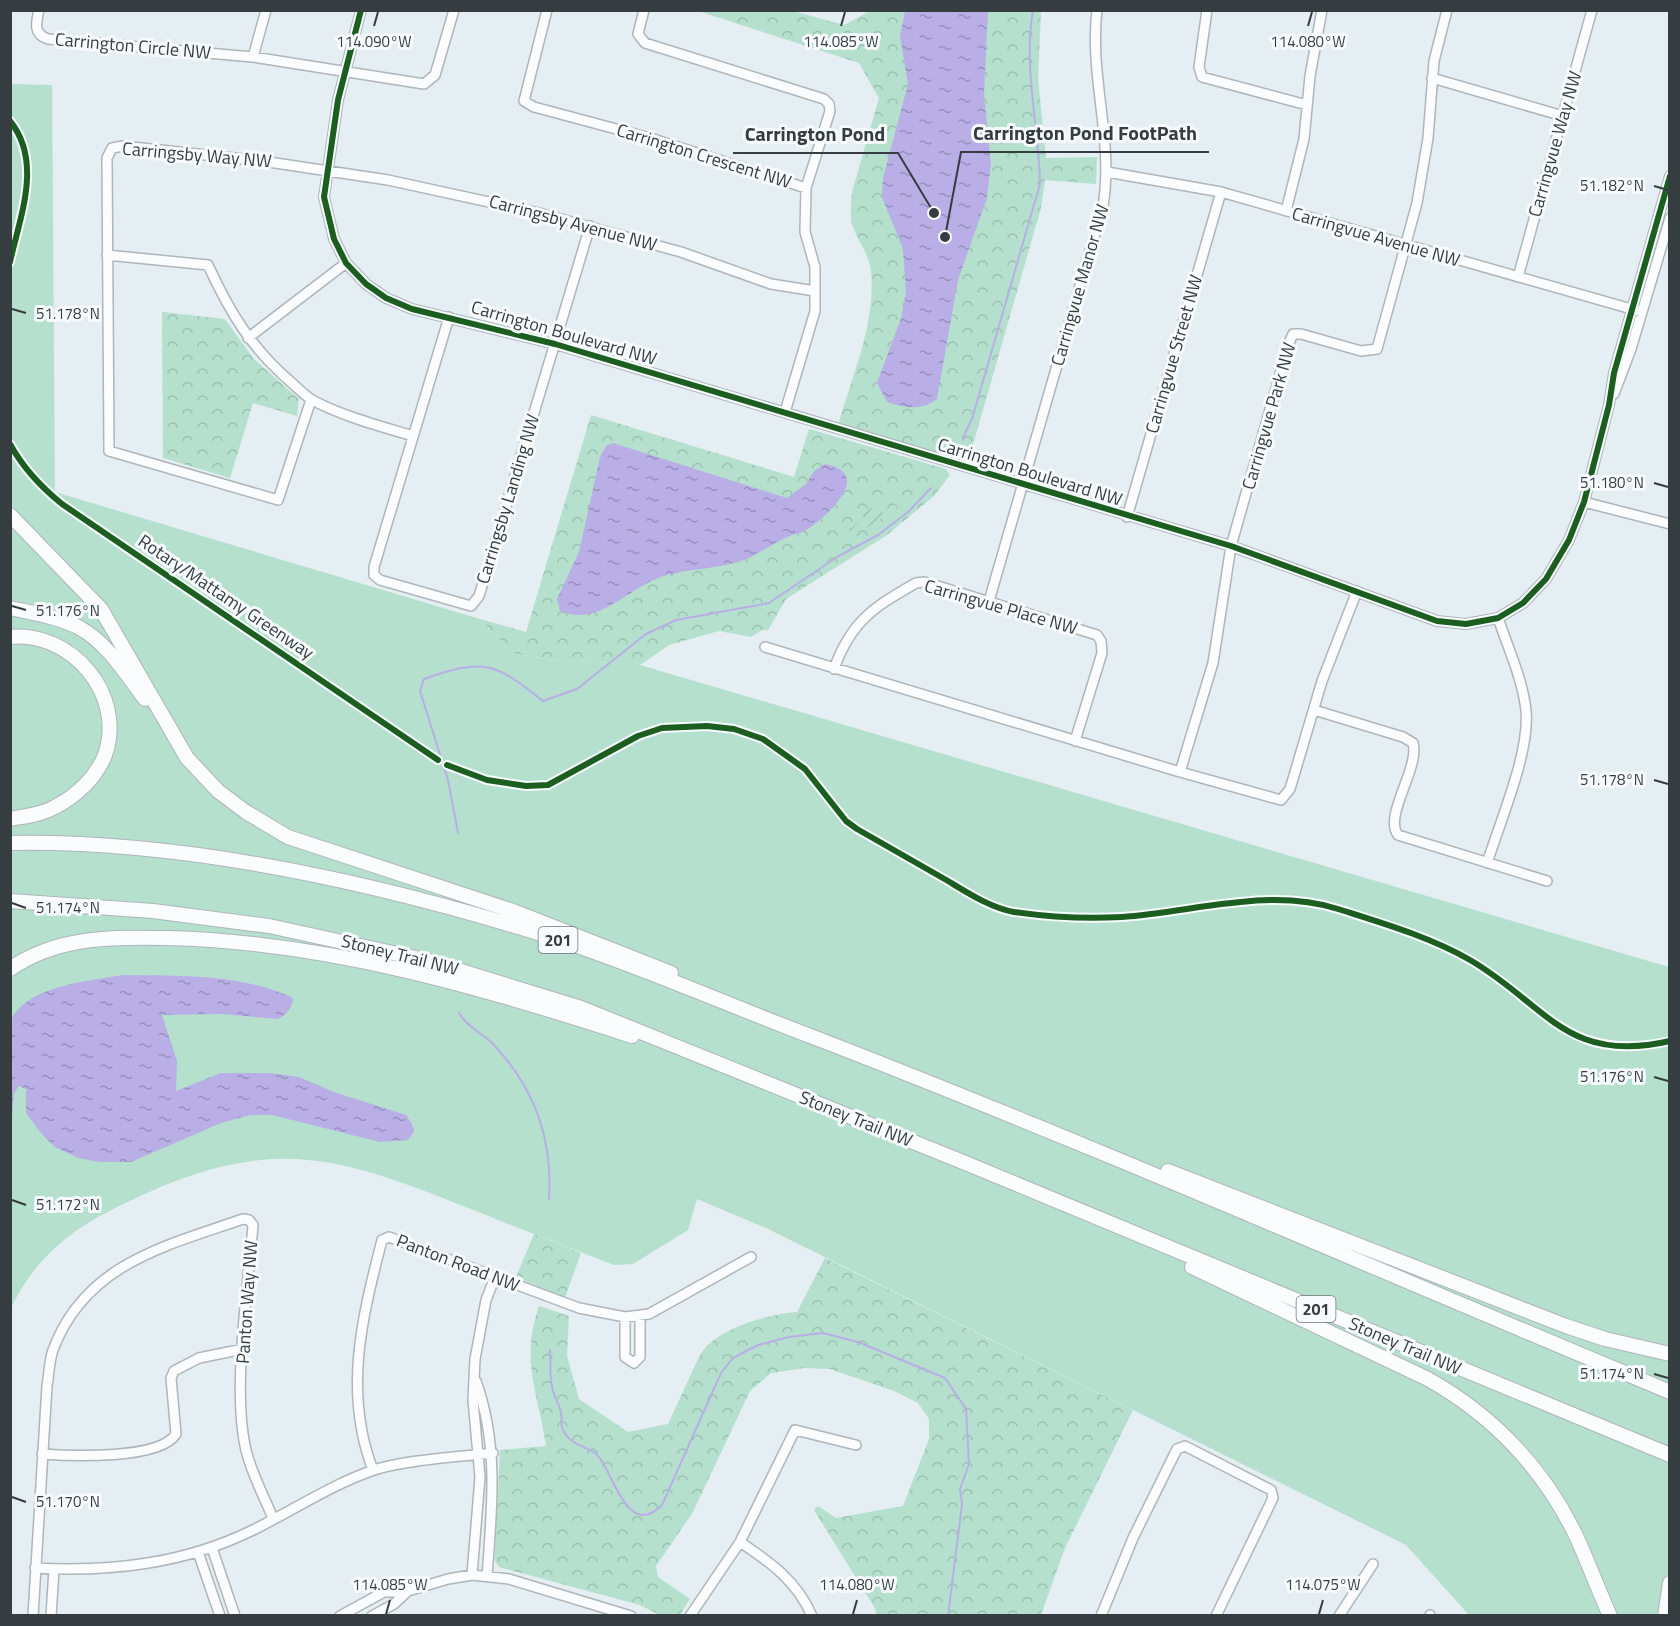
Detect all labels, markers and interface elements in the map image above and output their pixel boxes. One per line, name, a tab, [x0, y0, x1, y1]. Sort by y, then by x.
street label: Carrington Circle NW	[54, 25, 212, 66]
text: 114.090°W	[336, 30, 412, 53]
text: 114.085°W	[803, 30, 879, 53]
text: 114.080°W	[1270, 30, 1346, 53]
street label: Carringvue Way NW	[1521, 68, 1588, 220]
callout: Carrington Pond FootPath	[961, 114, 1209, 152]
callout: Carrington Pond	[733, 115, 898, 153]
street label: Carrington Crescent NW	[613, 116, 795, 195]
text: Carrington Pond FootPath	[973, 117, 1197, 148]
text: Carrington Pond	[745, 118, 885, 149]
street label: Carringsby Way NW	[121, 135, 273, 174]
text: 51.182°N	[1580, 174, 1644, 197]
street label: Carringsby Avenue NW	[486, 187, 660, 258]
street label: Carringvue Avenue NW	[1289, 200, 1463, 273]
street label: Carringvue Manor NW	[1044, 201, 1116, 369]
street label: Carringvue Street NW	[1138, 271, 1209, 436]
street label: Carrington Boulevard NW	[468, 293, 660, 372]
text: 51.178°N	[36, 302, 100, 325]
street label: Carringvue Park NW	[1235, 339, 1302, 493]
street label: Carringsby Landing NW	[469, 411, 546, 587]
street label: Carrington Boulevard NW	[934, 431, 1126, 513]
text: 51.180°N	[1580, 471, 1644, 494]
street label: Rotary/Mattamy Greenway	[133, 527, 320, 666]
street label: Carringvue Place NW	[921, 572, 1081, 641]
text: 51.176°N	[36, 599, 100, 622]
text: 51.178°N	[1580, 768, 1644, 791]
text: 51.174°N	[36, 896, 100, 919]
street label: Stoney Trail NW	[339, 927, 462, 982]
road number: 201	[538, 927, 578, 953]
text: 51.176°N	[1580, 1065, 1644, 1088]
street label: Stoney Trail NW	[795, 1084, 917, 1154]
text: 51.172°N	[36, 1193, 100, 1216]
street label: Panton Road NW	[393, 1227, 524, 1298]
street label: Panton Way NW	[229, 1239, 264, 1365]
road number: 201	[1296, 1296, 1336, 1322]
street label: Stoney Trail NW	[1345, 1310, 1466, 1381]
text: 51.174°N	[1580, 1362, 1644, 1385]
text: 51.170°N	[36, 1490, 100, 1513]
text: 114.085°W	[352, 1573, 428, 1596]
text: 114.080°W	[819, 1573, 895, 1596]
text: 114.075°W	[1285, 1573, 1361, 1596]

